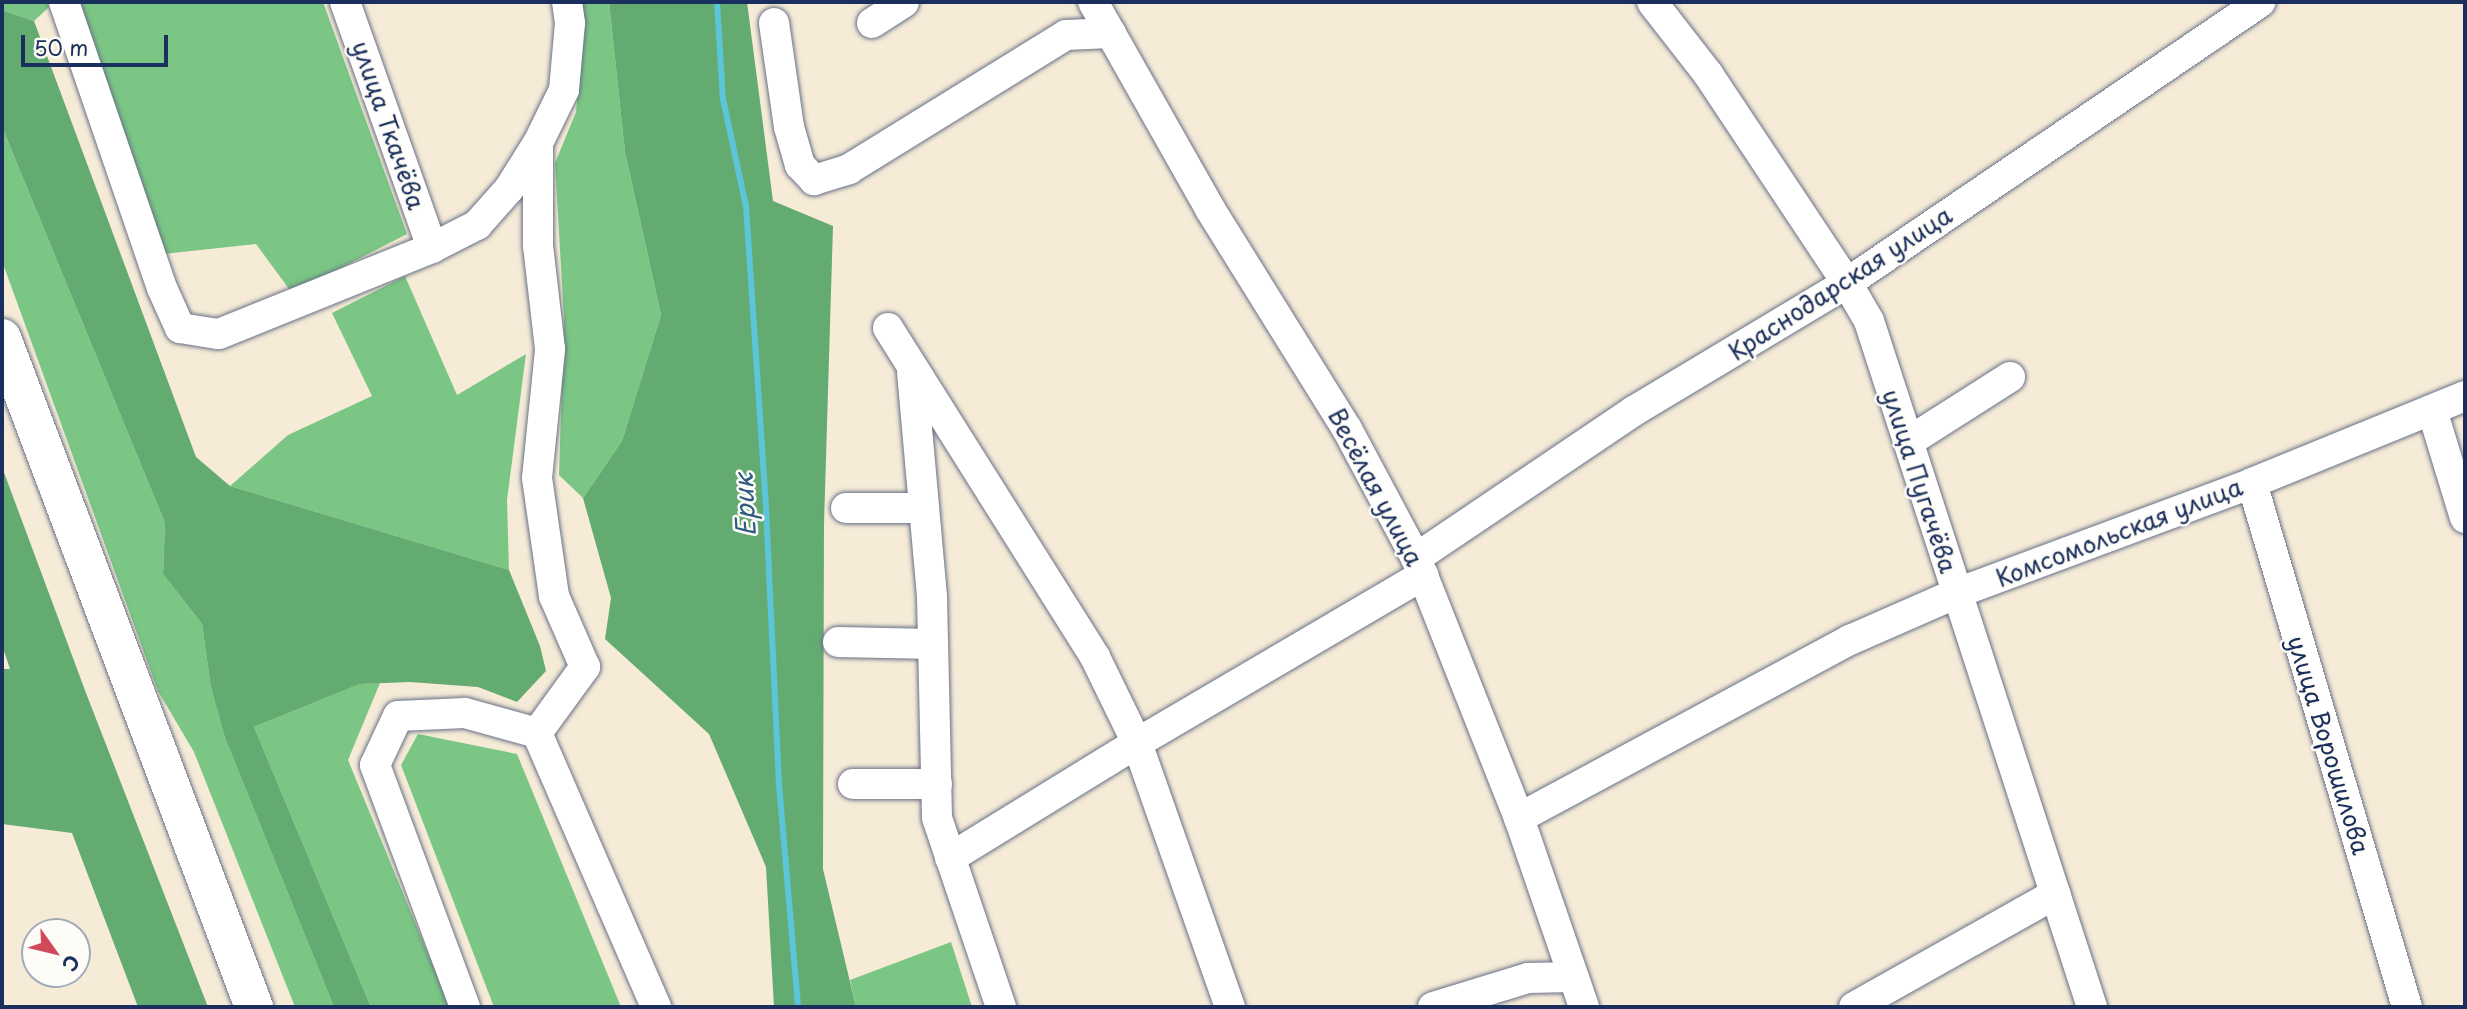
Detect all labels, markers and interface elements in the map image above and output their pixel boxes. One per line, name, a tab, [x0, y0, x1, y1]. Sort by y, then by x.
scale bar	[24, 21, 172, 65]
text: 50 m	[34, 31, 88, 63]
street label: улица Ткачёва	[346, 36, 432, 214]
street label: Краснодарская улица	[1723, 200, 1957, 366]
street label: улица Пугачёва	[1876, 385, 1964, 577]
street label: Весёлая улица	[1322, 403, 1430, 571]
street label: Комсомольская улица	[1991, 471, 2247, 593]
water label: Ерик	[727, 473, 761, 537]
street label: улица Ворошилова	[2282, 632, 2376, 858]
north arrow	[21, 918, 91, 988]
text: С	[56, 950, 87, 977]

